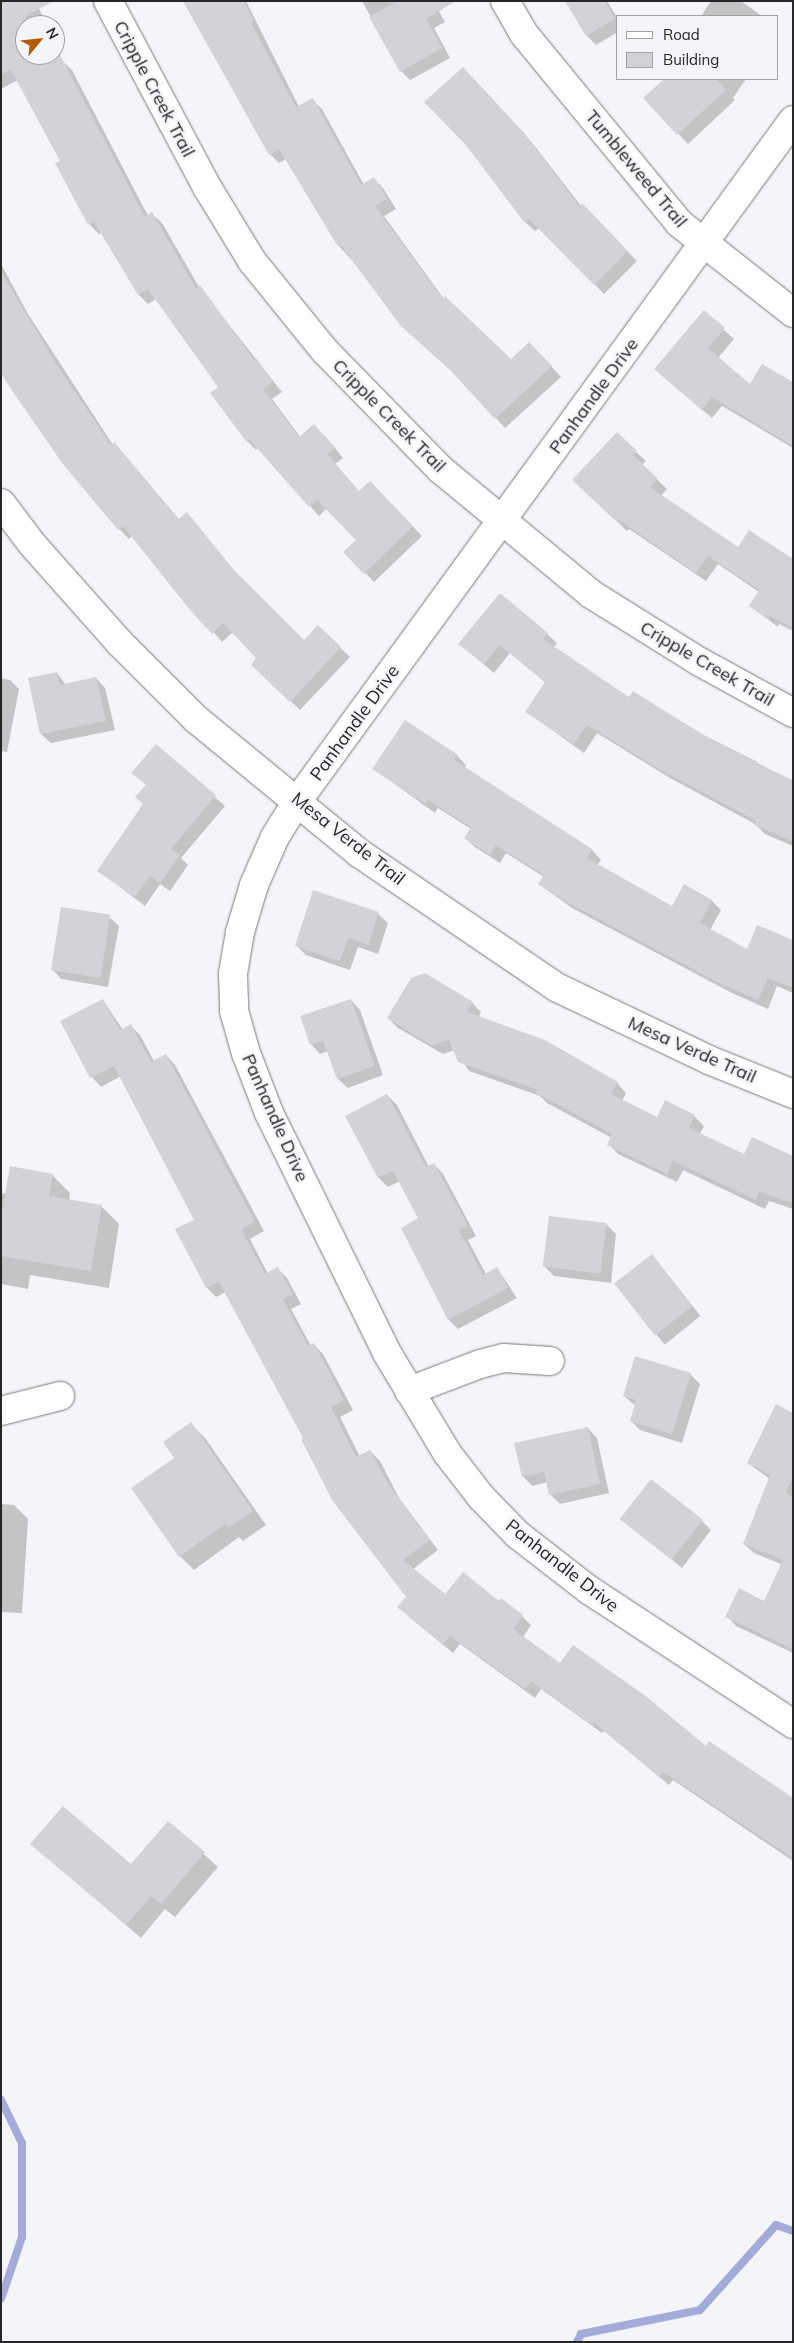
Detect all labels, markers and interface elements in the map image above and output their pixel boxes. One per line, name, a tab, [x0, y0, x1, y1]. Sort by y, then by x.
north arrow	[15, 15, 65, 65]
legend	[616, 15, 779, 80]
street label: Cripple Creek Trail	[109, 17, 199, 161]
text: N	[42, 25, 63, 42]
text: Road	[663, 25, 700, 44]
text: Building	[663, 50, 719, 69]
street label: Tumbleweed Trail	[581, 106, 691, 232]
street label: Panhandle Drive	[545, 334, 643, 458]
street label: Cripple Creek Trail	[328, 355, 450, 477]
street label: Cripple Creek Trail	[636, 617, 778, 711]
street label: Panhandle Drive	[306, 661, 404, 785]
street label: Mesa Verde Trail	[287, 788, 409, 890]
street label: Mesa Verde Trail	[625, 1012, 759, 1088]
street label: Panhandle Drive	[237, 1051, 313, 1185]
street label: Panhandle Drive	[501, 1515, 623, 1617]

